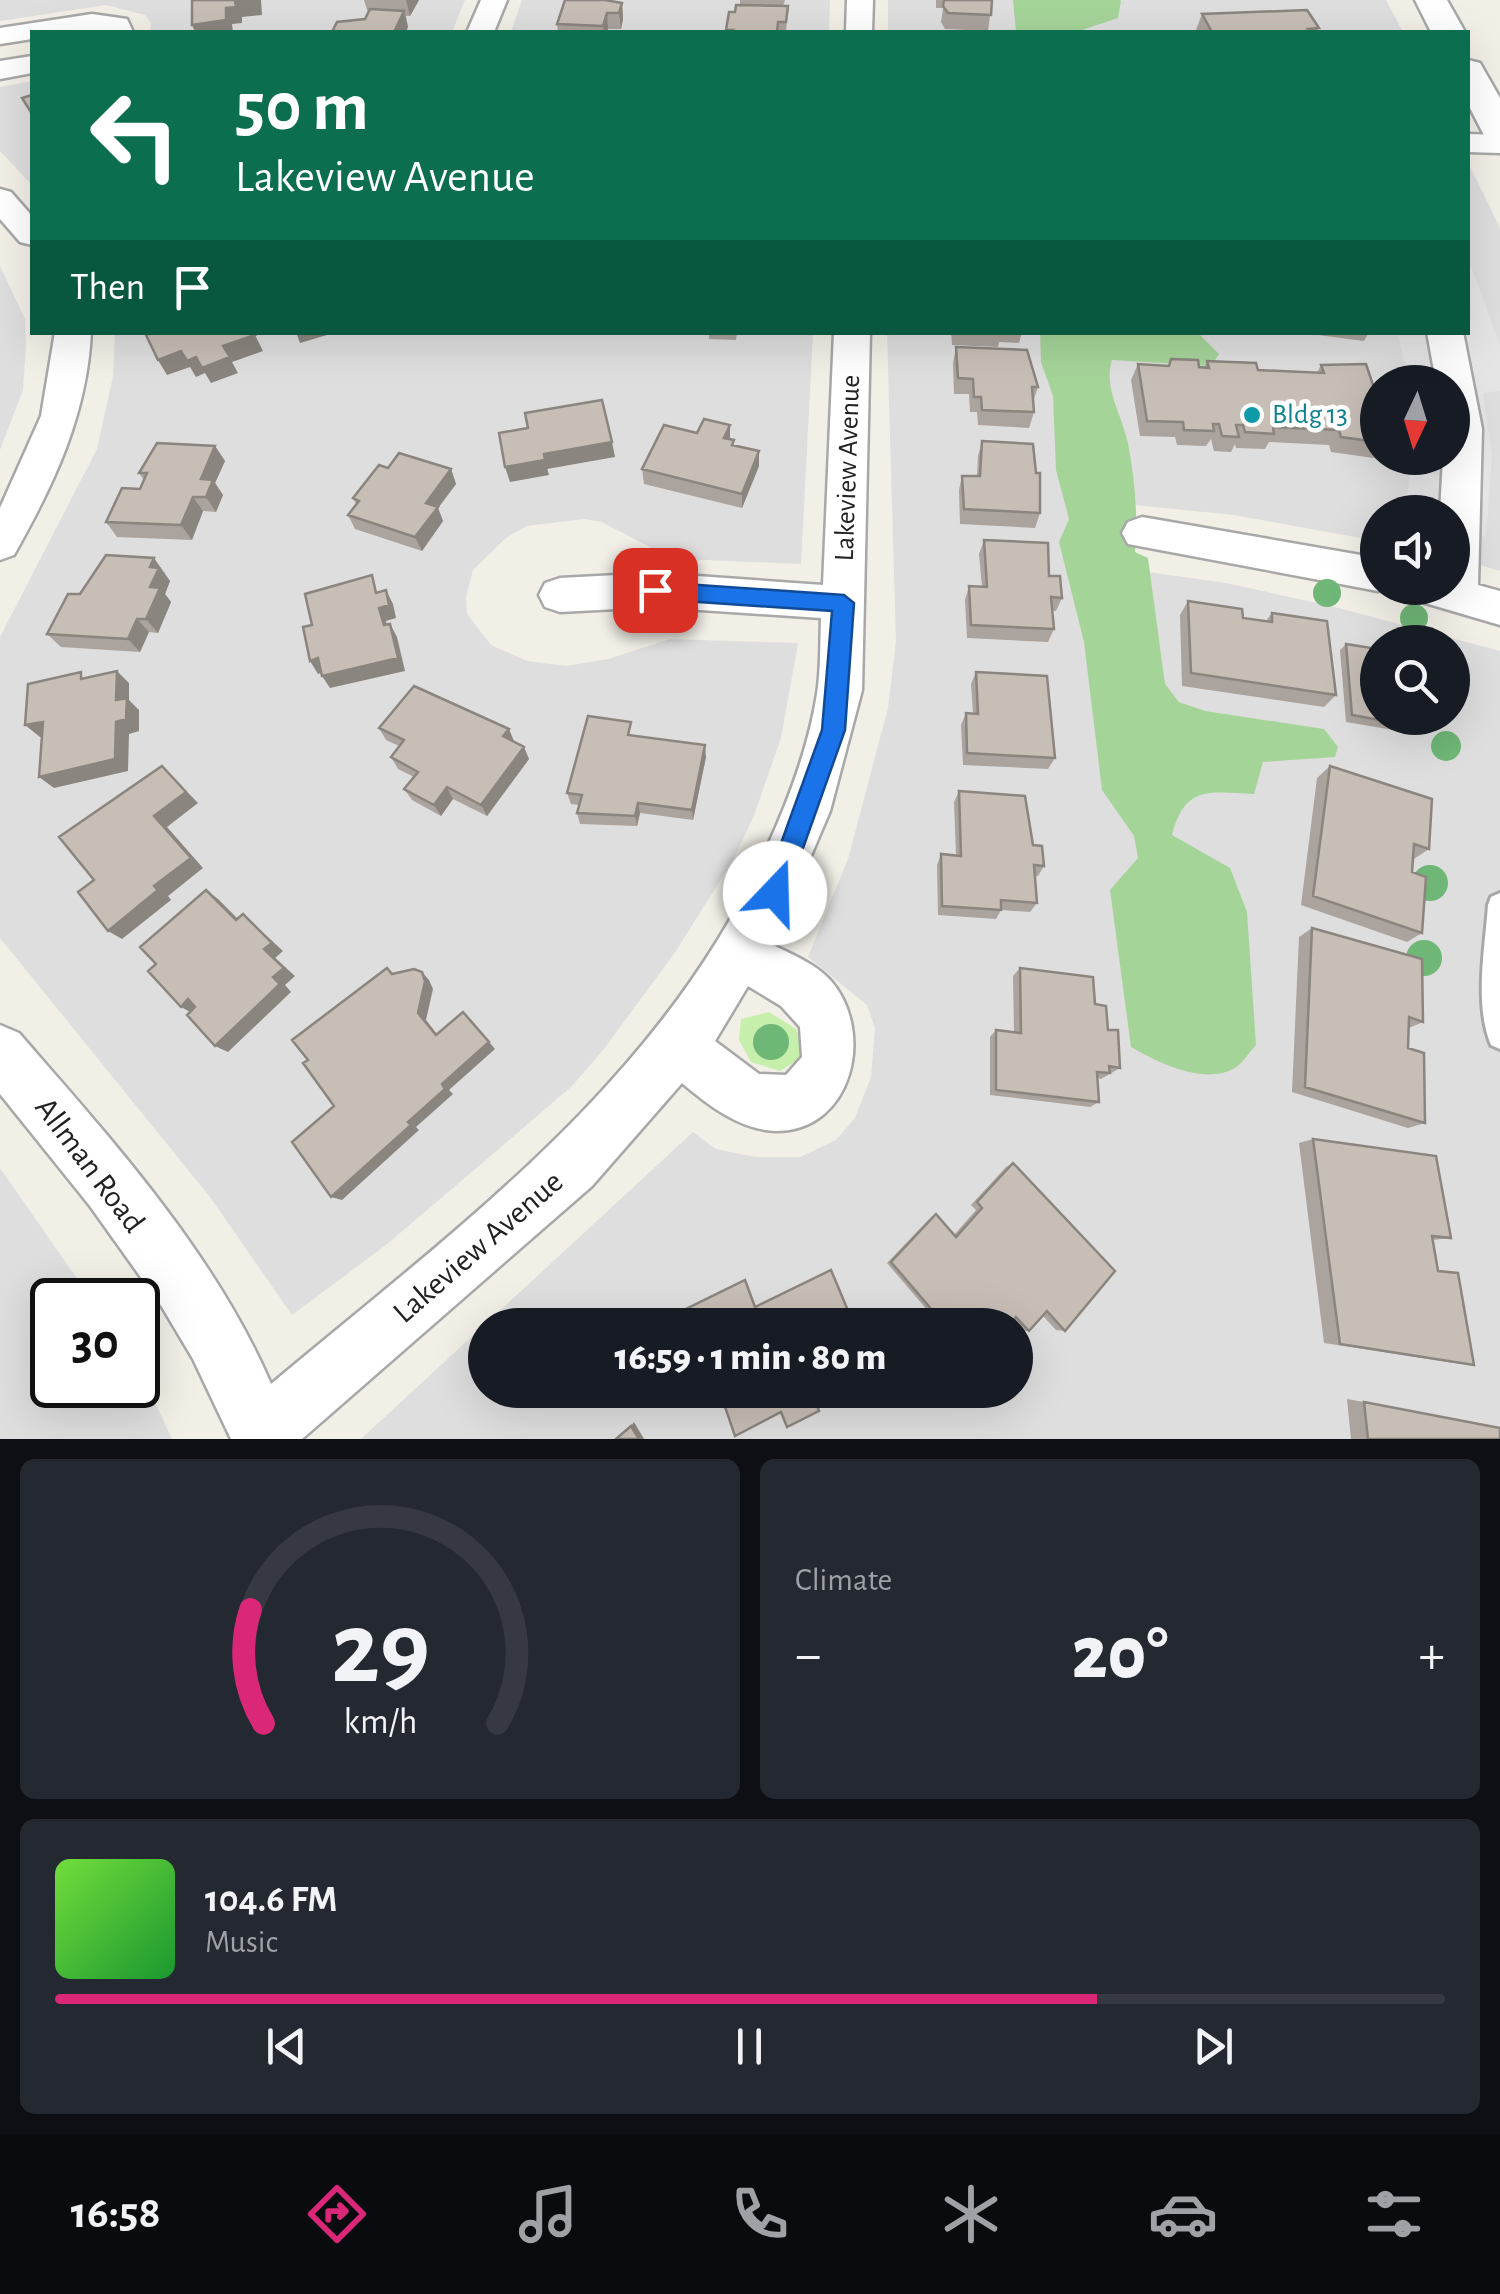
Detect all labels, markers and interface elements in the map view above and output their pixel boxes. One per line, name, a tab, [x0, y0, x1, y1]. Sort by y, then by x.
icon: left	[70, 70, 200, 200]
text: 50 m	[235, 73, 369, 143]
text: Lakeview Avenue	[235, 155, 535, 200]
icon: arrive	[165, 260, 220, 315]
text: Then	[70, 269, 145, 307]
north arrow	[1360, 365, 1470, 475]
map controls	[1360, 365, 1470, 735]
street label: Lakeview Avenue	[831, 374, 865, 562]
place label: Bldg 13	[1272, 401, 1348, 429]
marker: Bldg 13	[1241, 404, 1263, 426]
button: sound	[1360, 495, 1470, 605]
pin	[613, 548, 698, 633]
icon: arrive	[628, 563, 683, 618]
button: search	[1360, 625, 1470, 735]
position arrow	[723, 841, 827, 945]
street label: Allman Road	[29, 1092, 151, 1238]
street label: Lakeview Avenue	[387, 1165, 569, 1329]
speed limit sign: 30	[30, 1278, 160, 1408]
text: 16:59 · 1 min · 80 m	[615, 1339, 886, 1377]
text: Climate	[795, 1564, 892, 1596]
text: 29	[330, 1598, 430, 1702]
text: 20°	[1072, 1617, 1168, 1692]
text: −	[795, 1628, 821, 1683]
text: +	[1419, 1628, 1445, 1683]
text: km/h	[343, 1704, 417, 1740]
text: 104.6 FM	[205, 1881, 338, 1919]
text: Music	[205, 1926, 278, 1958]
icon: previous	[259, 2019, 314, 2074]
icon: pause	[722, 2019, 777, 2074]
icon: next	[1186, 2019, 1241, 2074]
icon: directions	[302, 2179, 372, 2249]
icon: music	[513, 2179, 583, 2249]
icon: phone	[725, 2179, 795, 2249]
icon: climate	[936, 2179, 1006, 2249]
icon: car	[1148, 2179, 1218, 2249]
icon: filters	[1359, 2179, 1429, 2249]
text: 16:58	[71, 2191, 161, 2236]

